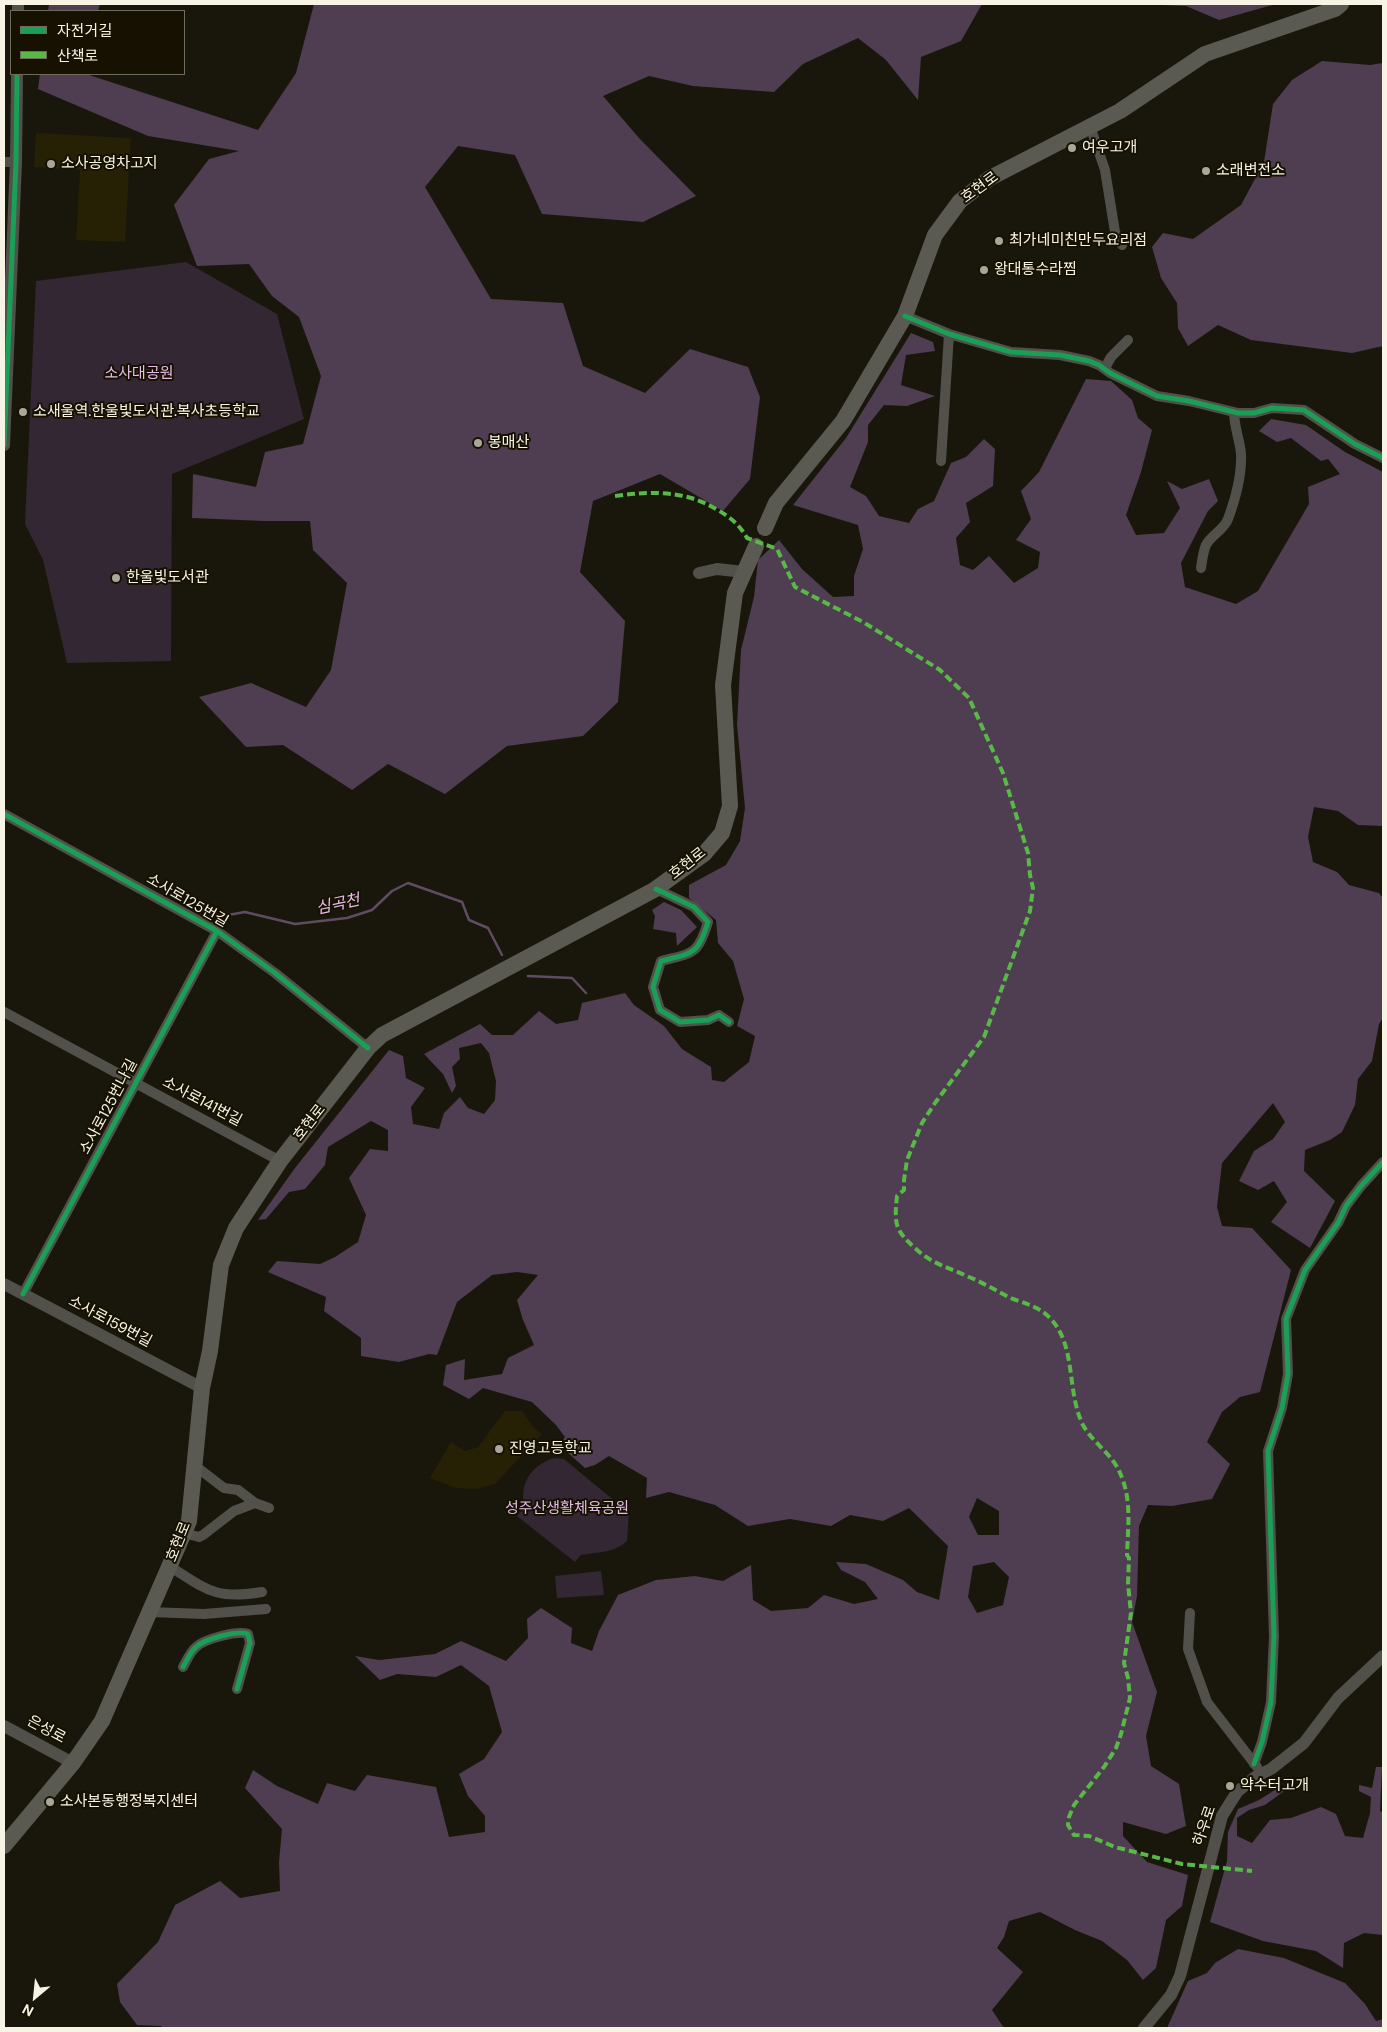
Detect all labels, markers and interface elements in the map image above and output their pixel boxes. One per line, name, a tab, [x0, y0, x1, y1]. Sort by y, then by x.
legend	[10, 10, 185, 75]
text: 자전거길	[57, 21, 112, 41]
text: 산책로	[57, 46, 98, 66]
place label: 여우고개	[1082, 139, 1137, 157]
marker: 여우고개	[1066, 142, 1078, 154]
place label: 소사공영차고지	[61, 155, 158, 173]
marker: 소사공영차고지	[45, 158, 57, 170]
place label: 소래변전소	[1216, 162, 1285, 180]
marker: 소래변전소	[1200, 165, 1212, 177]
street label: 호현로	[958, 169, 1002, 207]
place label: 최가네미친만두요리점	[1009, 232, 1147, 250]
marker: 최가네미친만두요리점	[993, 235, 1005, 247]
place label: 왕대통수라찜	[994, 261, 1077, 279]
marker: 왕대통수라찜	[978, 264, 990, 276]
park label: 소사대공원	[105, 365, 173, 383]
place label: 소새울역.한울빛도서관.복사초등학교	[33, 403, 260, 421]
marker: 소새울역.한울빛도서관.복사초등학교	[17, 406, 29, 418]
place label: 봉매산	[488, 434, 529, 452]
marker: 봉매산	[472, 437, 484, 449]
place label: 한울빛도서관	[126, 569, 209, 587]
marker: 한울빛도서관	[110, 572, 122, 584]
street label: 호현로	[666, 844, 710, 884]
street label: 소사로125번길	[143, 870, 231, 932]
water label: 심곡천	[314, 891, 362, 919]
street label: 소사로125번나길	[76, 1056, 142, 1158]
street label: 소사로141번길	[159, 1074, 245, 1130]
street label: 호현로	[290, 1101, 330, 1145]
street label: 소사로159번길	[65, 1293, 155, 1351]
place label: 진영고등학교	[509, 1440, 592, 1458]
marker: 진영고등학교	[493, 1443, 505, 1455]
park label: 성주산생활체육공원	[505, 1500, 629, 1518]
street label: 호현로	[163, 1519, 195, 1565]
street label: 은성로	[23, 1712, 69, 1748]
place label: 약수터고개	[1240, 1777, 1309, 1795]
marker: 약수터고개	[1224, 1780, 1236, 1792]
place label: 소사본동행정복지센터	[60, 1793, 198, 1811]
marker: 소사본동행정복지센터	[44, 1796, 56, 1808]
street label: 하우로	[1190, 1803, 1220, 1849]
north arrow	[10, 1972, 60, 2022]
text: N	[19, 2000, 37, 2021]

